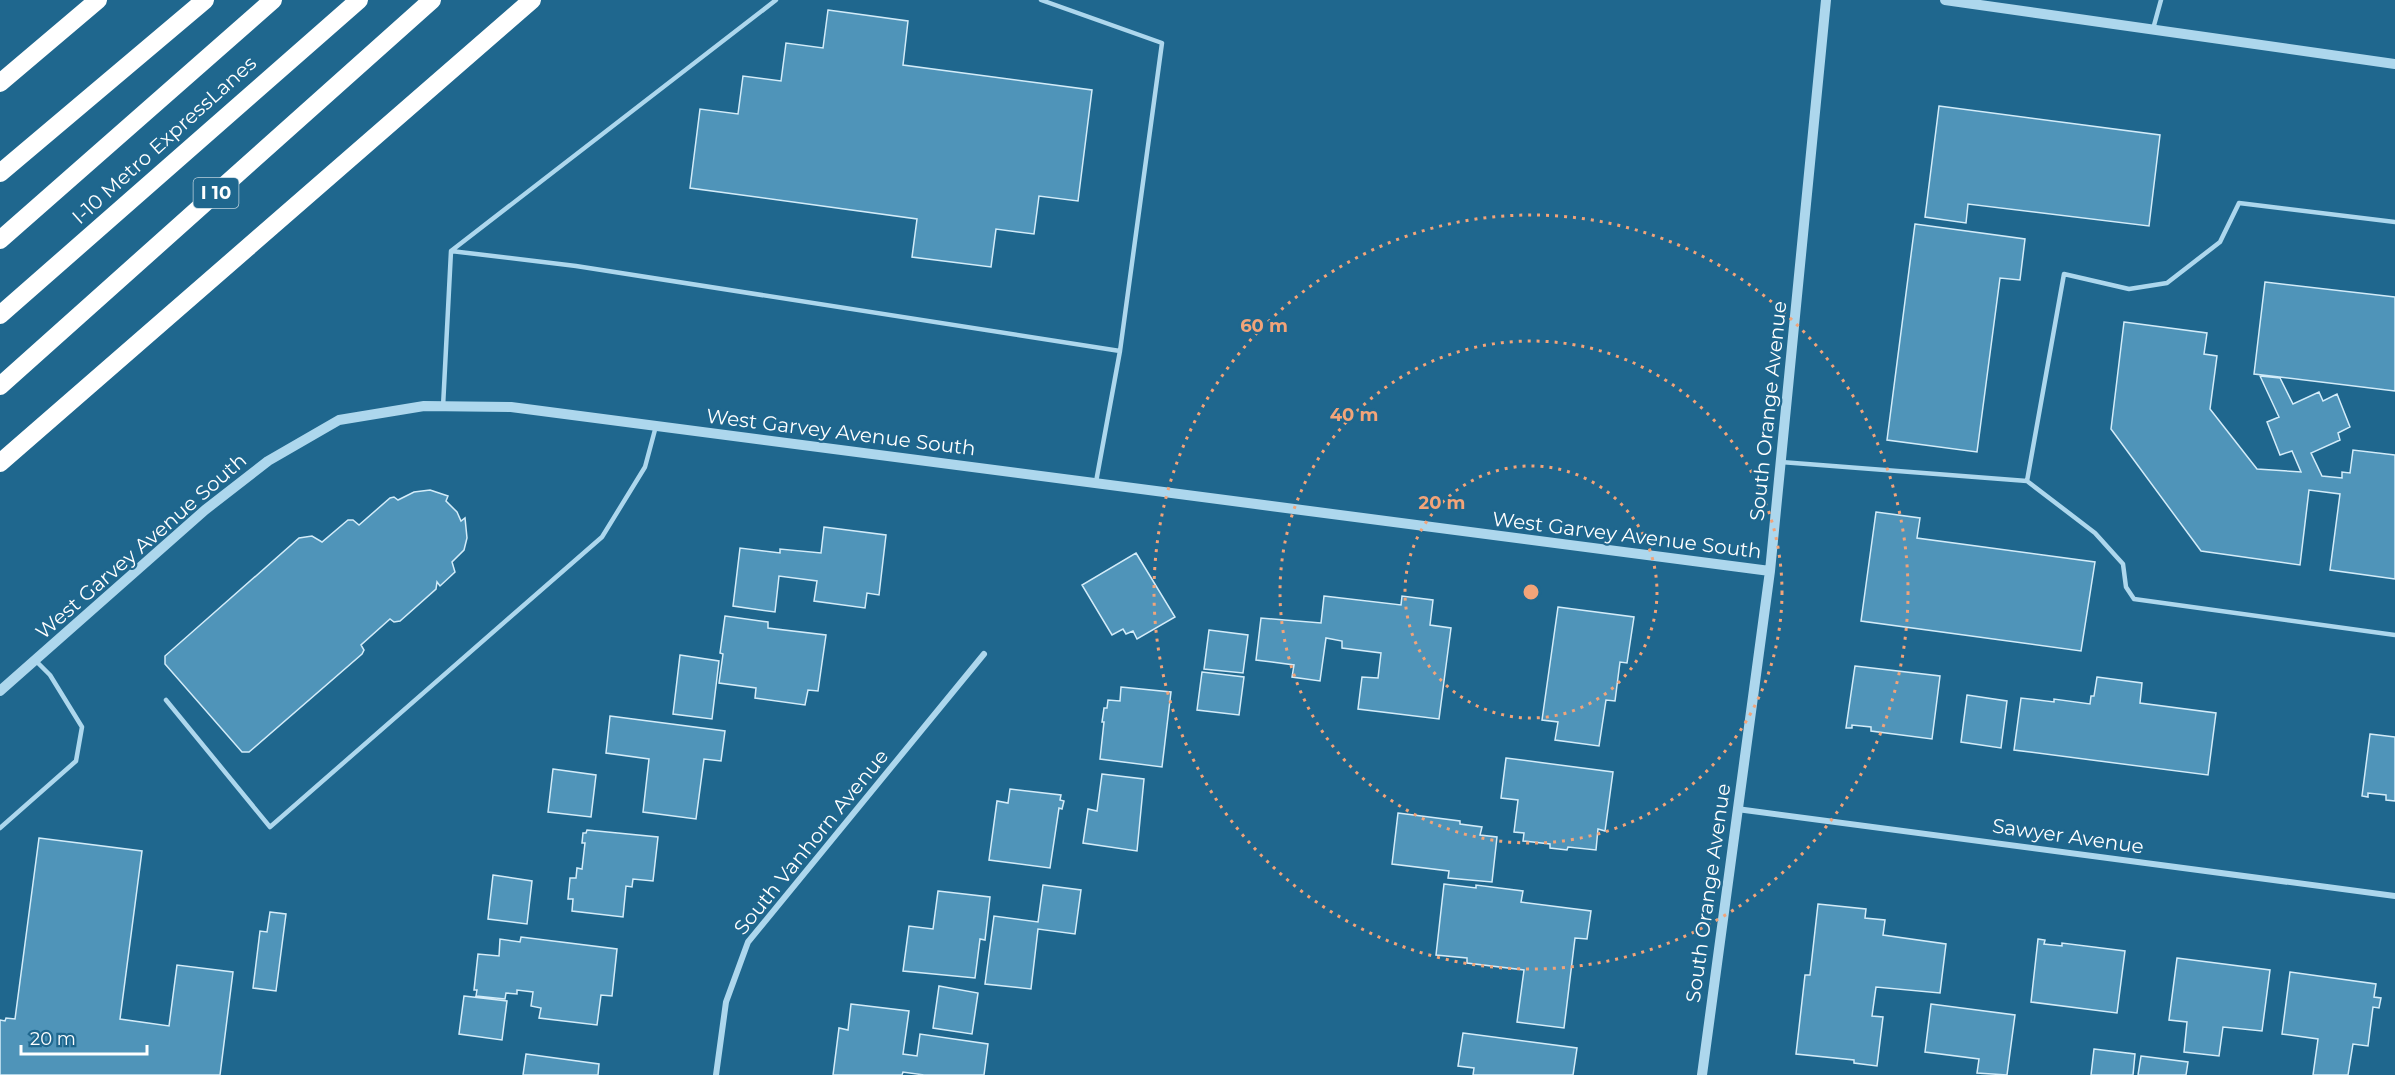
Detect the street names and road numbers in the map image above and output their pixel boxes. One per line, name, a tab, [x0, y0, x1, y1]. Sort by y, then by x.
street label: I-10 Metro ExpressLanes	[67, 51, 261, 229]
road number: I 10	[194, 178, 238, 208]
street label: South Orange Avenue	[1745, 300, 1791, 522]
street label: West Garvey Avenue South	[705, 404, 977, 460]
street label: West Garvey Avenue South	[31, 448, 251, 644]
street label: West Garvey Avenue South	[1491, 507, 1763, 563]
street label: South Vanhorn Avenue	[729, 744, 893, 940]
street label: South Orange Avenue	[1681, 782, 1735, 1004]
street label: Sawyer Avenue	[1991, 813, 2145, 859]

